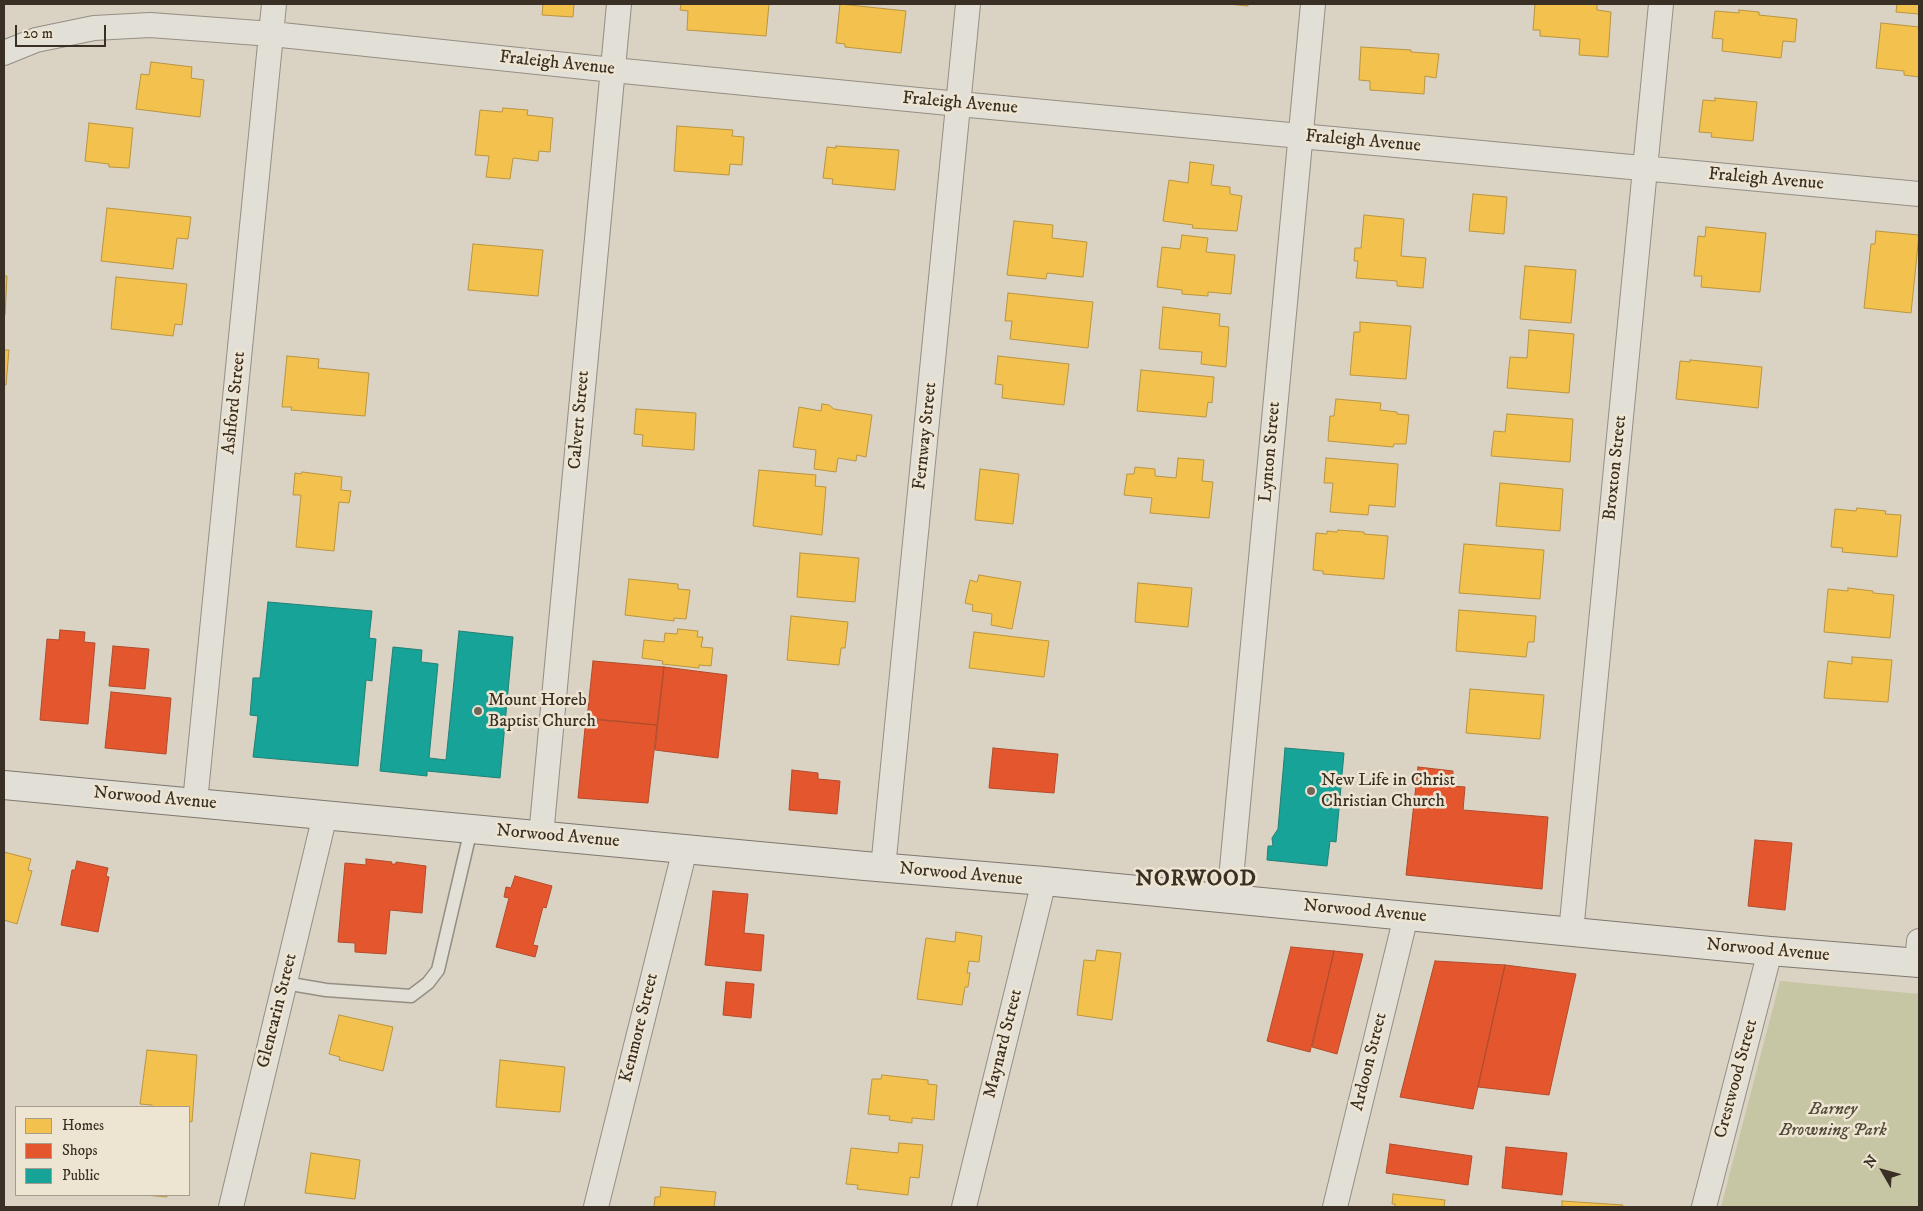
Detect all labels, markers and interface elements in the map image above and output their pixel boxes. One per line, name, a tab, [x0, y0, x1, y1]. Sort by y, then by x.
scale bar	[18, 15, 109, 47]
text: 20 m	[23, 24, 53, 43]
street label: Fraleigh Avenue	[498, 47, 616, 81]
street label: Fraleigh Avenue	[901, 88, 1019, 120]
street label: Fraleigh Avenue	[1304, 126, 1422, 158]
street label: Fraleigh Avenue	[1707, 164, 1825, 196]
street label: Ashford Street	[219, 351, 251, 455]
street label: Calvert Street	[565, 370, 595, 470]
street label: Fernway Street	[910, 381, 942, 491]
street label: Lynton Street	[1256, 401, 1286, 503]
street label: Broxton Street	[1600, 414, 1632, 522]
place label: Mount Horeb Baptist Church	[488, 690, 596, 732]
marker: Mount Horeb Baptist Church	[472, 705, 484, 717]
place label: New Life in Christ Christian Church	[1321, 770, 1455, 812]
street label: Norwood Avenue	[92, 783, 218, 815]
marker: New Life in Christ Christian Church	[1305, 785, 1317, 797]
street label: Norwood Avenue	[495, 821, 621, 853]
street label: Norwood Avenue	[898, 859, 1024, 891]
district label: NORWOOD	[1134, 867, 1258, 893]
street label: Norwood Avenue	[1302, 896, 1428, 928]
street label: Norwood Avenue	[1705, 935, 1831, 967]
street label: Glencarin Street	[253, 951, 303, 1071]
street label: Kenmore Street	[616, 971, 664, 1085]
street label: Maynard Street	[980, 987, 1028, 1101]
street label: Ardoon Street	[1347, 1011, 1393, 1113]
street label: Crestwood Street	[1711, 1017, 1763, 1141]
park label: Barney Browning Park	[1779, 1099, 1887, 1142]
legend	[15, 1106, 190, 1196]
text: Homes	[62, 1116, 104, 1135]
text: Shops	[62, 1141, 98, 1160]
north arrow	[1858, 1146, 1908, 1196]
text: N	[1861, 1152, 1882, 1172]
text: Public	[62, 1166, 100, 1185]

